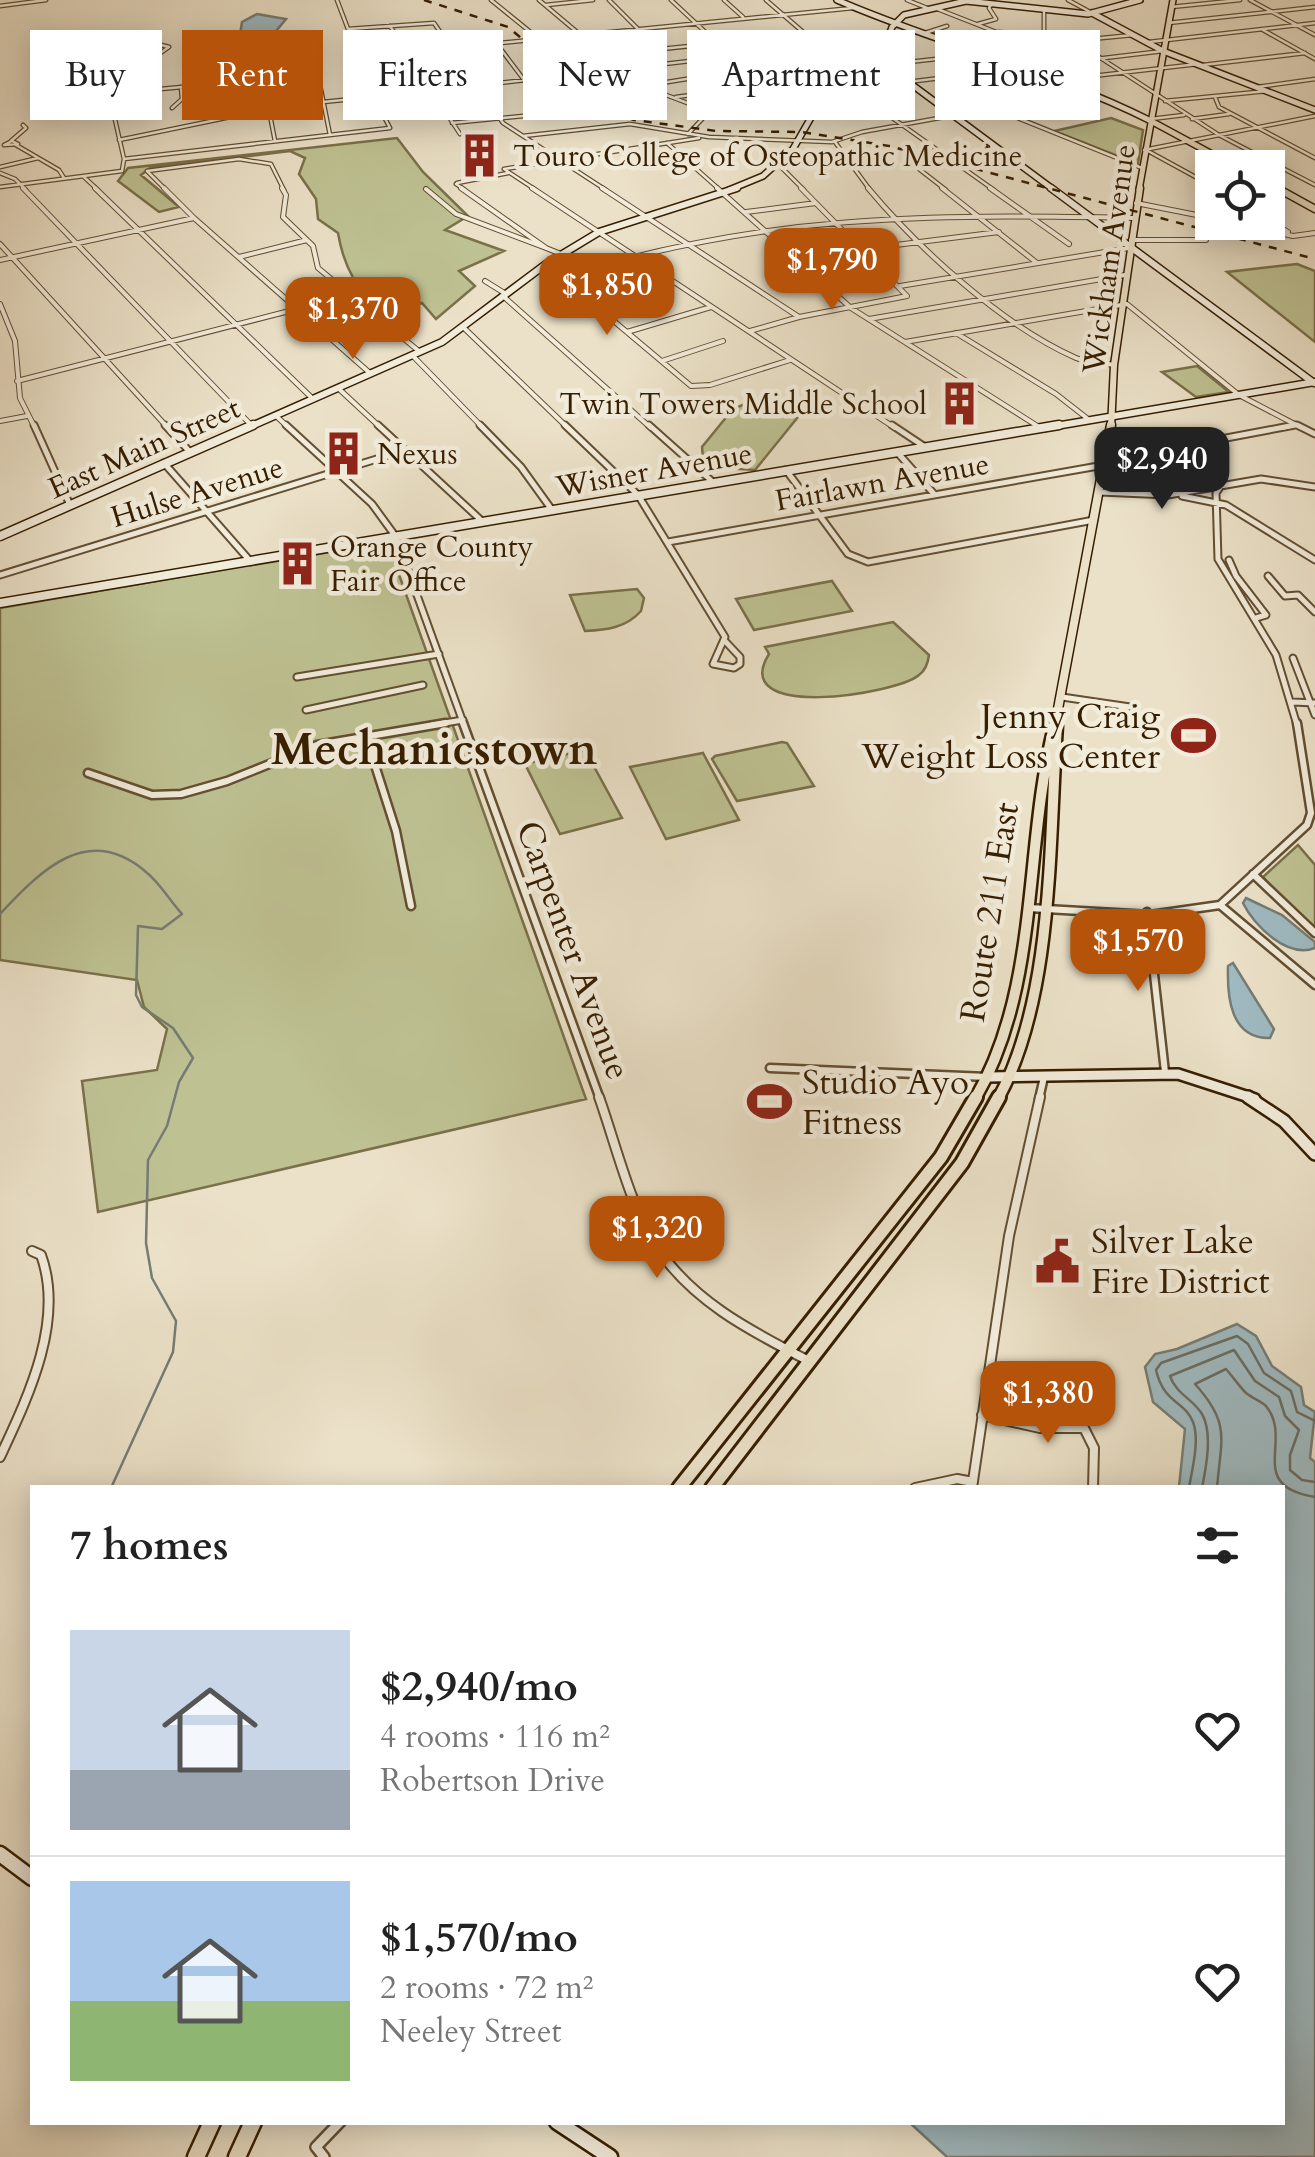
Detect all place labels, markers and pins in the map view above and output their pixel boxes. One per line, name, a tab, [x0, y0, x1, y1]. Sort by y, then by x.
building icon: Touro College of Osteopathic Medicine	[456, 132, 504, 180]
place label: Touro College of Osteopathic Medicine	[513, 136, 1022, 177]
pin: $1,790	[751, 228, 913, 313]
pin: $1,850	[526, 253, 688, 338]
pin: $1,370	[272, 277, 434, 362]
building icon: Twin Towers Middle School	[936, 380, 984, 428]
place label: Twin Towers Middle School	[559, 384, 927, 425]
pin: $2,940	[1081, 427, 1243, 512]
building icon: Nexus	[320, 430, 368, 478]
place label: Nexus	[377, 434, 458, 475]
place label: Orange County Fair Office	[330, 527, 534, 602]
building icon: Orange County Fair Office	[273, 540, 321, 588]
place label: Jenny Craig Weight Loss Center	[860, 693, 1160, 781]
sports icon: Jenny Craig Weight Loss Center	[1169, 712, 1217, 760]
pin: $1,570	[1057, 909, 1219, 994]
place label: Studio Ayo Fitness	[802, 1059, 969, 1147]
sports icon: Studio Ayo Fitness	[745, 1078, 793, 1126]
pin: $1,320	[576, 1196, 738, 1281]
place label: Silver Lake Fire District	[1091, 1218, 1270, 1306]
public building icon: Silver Lake Fire District	[1034, 1237, 1082, 1285]
pin: $1,380	[967, 1361, 1129, 1446]

